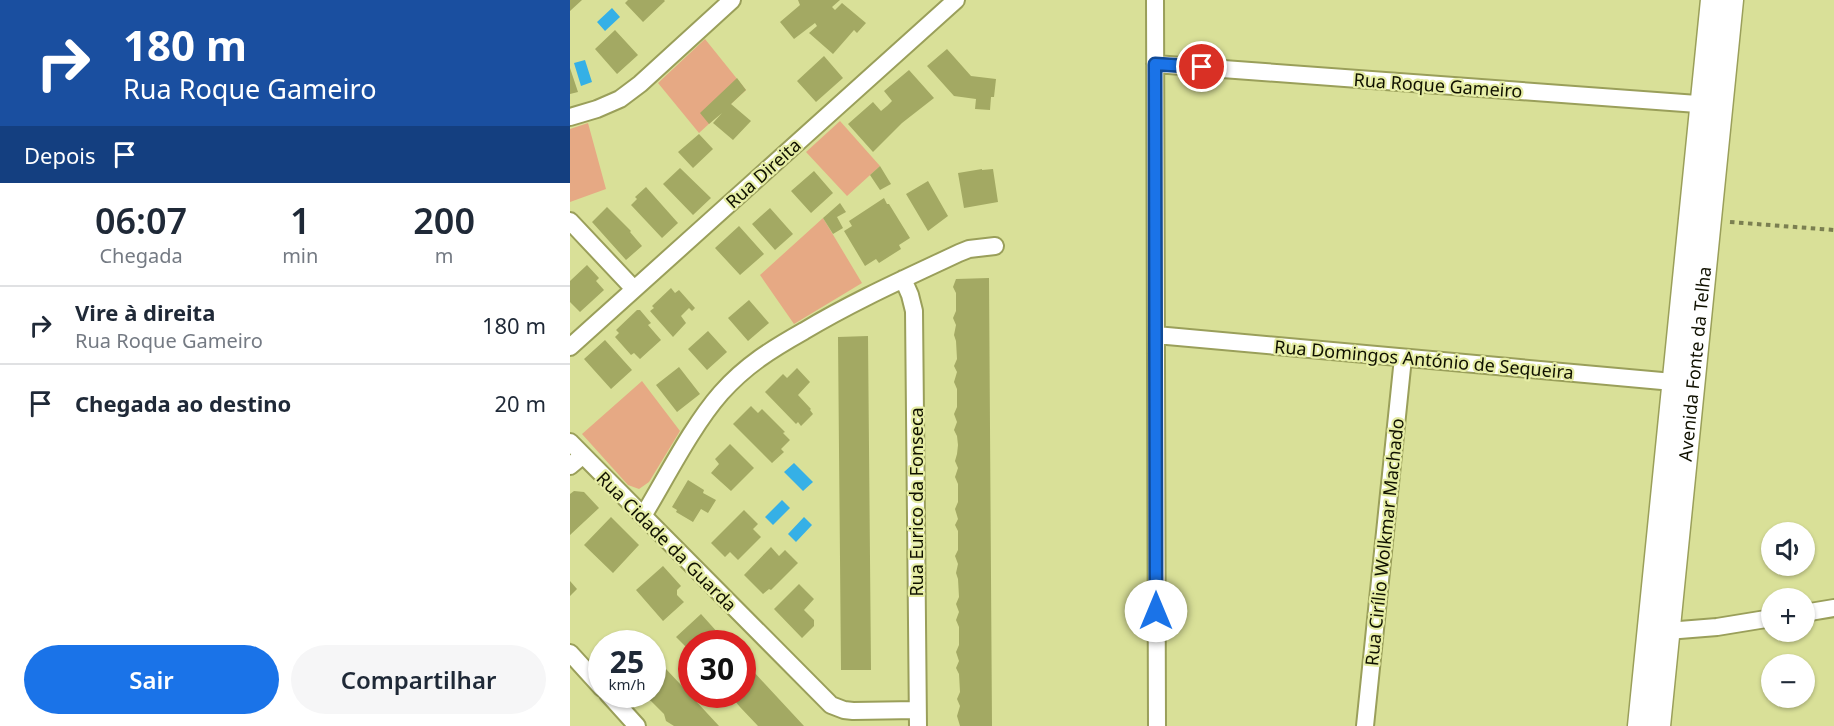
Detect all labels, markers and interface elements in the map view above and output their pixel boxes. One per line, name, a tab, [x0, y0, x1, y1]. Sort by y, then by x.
text: 180 m	[123, 16, 247, 73]
icon: right	[24, 24, 102, 102]
pin	[1176, 41, 1227, 92]
icon: arrive	[1185, 50, 1218, 83]
street label: Rua Roque Gameiro	[1353, 67, 1523, 103]
text: Rua Roque Gameiro	[123, 70, 377, 107]
street label: Rua Direita	[720, 133, 806, 213]
icon: arrive	[108, 138, 141, 171]
text: Depois	[24, 140, 96, 170]
text: 06:07	[95, 196, 187, 245]
text: 1	[290, 196, 311, 245]
text: 200	[413, 196, 475, 245]
text: Chegada	[99, 242, 183, 269]
text: min	[282, 242, 318, 269]
text: m	[435, 242, 454, 269]
street label: Avenida Fonte da Telha	[1673, 265, 1716, 462]
text: Vire à direita	[75, 297, 215, 327]
icon: right	[24, 309, 57, 342]
text: 180 m	[482, 310, 546, 340]
text: Rua Roque Gameiro	[75, 327, 263, 354]
street label: Rua Domingos António de Sequeira	[1273, 334, 1575, 384]
icon: arrive	[24, 387, 57, 420]
text: Chegada ao destino	[75, 388, 291, 418]
text: 20 m	[495, 388, 546, 418]
street label: Rua Eurico da Fonseca	[904, 407, 928, 597]
street label: Rua Cirílio Wolkmar Machado	[1359, 417, 1409, 667]
street label: Rua Cidade da Guarda	[592, 466, 742, 616]
map controls	[1761, 522, 1815, 708]
button: sound	[1761, 522, 1815, 576]
position arrow	[1124, 579, 1188, 643]
button: +	[1761, 588, 1815, 642]
speed limit sign: 30	[678, 630, 756, 708]
text: 25	[610, 641, 644, 682]
button: Sair	[24, 645, 279, 714]
button: Compartilhar	[291, 645, 546, 714]
button: −	[1761, 654, 1815, 708]
text: km/h	[609, 674, 645, 694]

